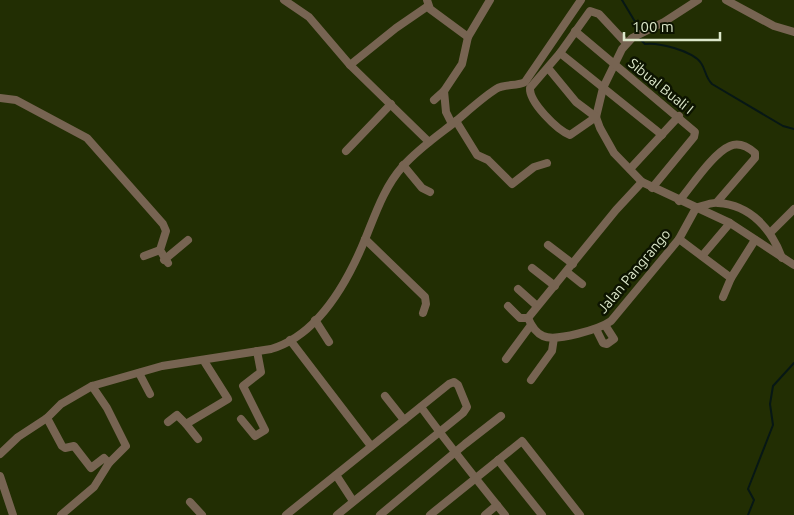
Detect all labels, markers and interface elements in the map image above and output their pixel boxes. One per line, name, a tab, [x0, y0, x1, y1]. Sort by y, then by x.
scale bar	[624, 10, 720, 42]
text: 100 m	[632, 18, 674, 35]
street label: Sibual Buali I	[625, 55, 697, 117]
street label: Jalan Pangrango	[594, 226, 674, 316]

